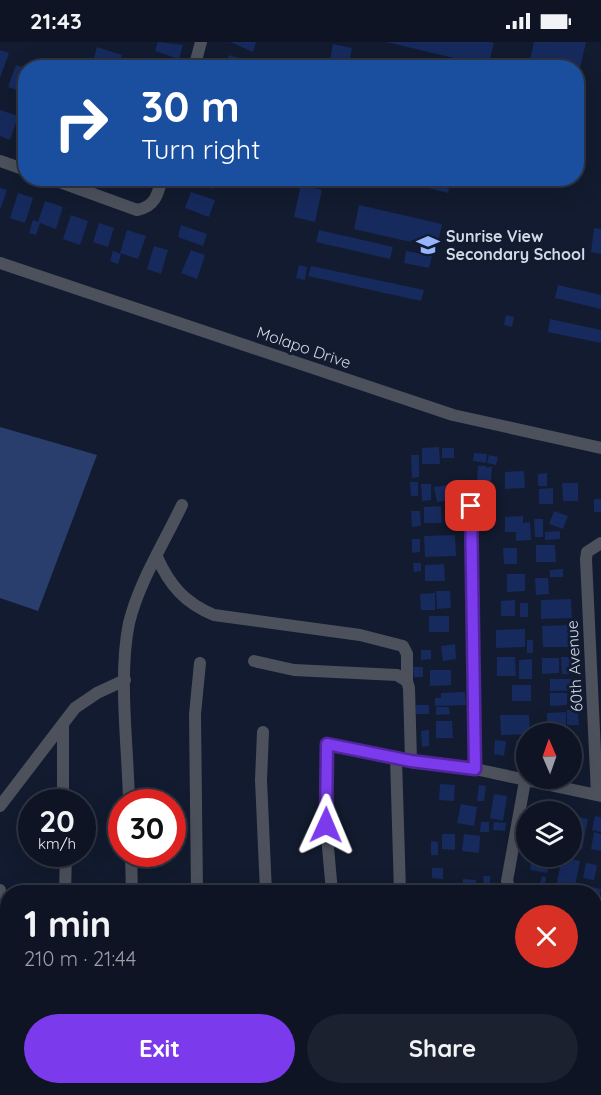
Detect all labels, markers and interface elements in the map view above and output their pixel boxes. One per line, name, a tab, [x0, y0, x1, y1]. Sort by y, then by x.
text: 21:43	[30, 7, 82, 35]
text: 30 m	[141, 80, 240, 133]
icon: right	[42, 84, 120, 162]
text: Turn right	[141, 132, 260, 166]
place label: Sunrise View Secondary School	[446, 226, 585, 264]
school or university icon: Sunrise View Secondary School	[415, 232, 441, 258]
street label: Molapo Drive	[254, 322, 354, 372]
pin	[445, 480, 496, 531]
icon: arrive	[454, 489, 487, 522]
street label: 60th Avenue	[562, 620, 586, 712]
north arrow	[516, 723, 582, 789]
map controls	[516, 723, 582, 867]
speed limit sign: 30	[108, 789, 186, 867]
position arrow	[294, 793, 358, 857]
button: layers	[516, 801, 582, 867]
text: 20	[39, 802, 75, 840]
text: km/h	[38, 834, 76, 853]
text: 1 min	[24, 901, 111, 946]
button: close	[515, 905, 578, 968]
text: 210 m · 21:44	[24, 946, 136, 971]
button: Exit	[24, 1014, 295, 1083]
button: Share	[307, 1014, 578, 1083]

